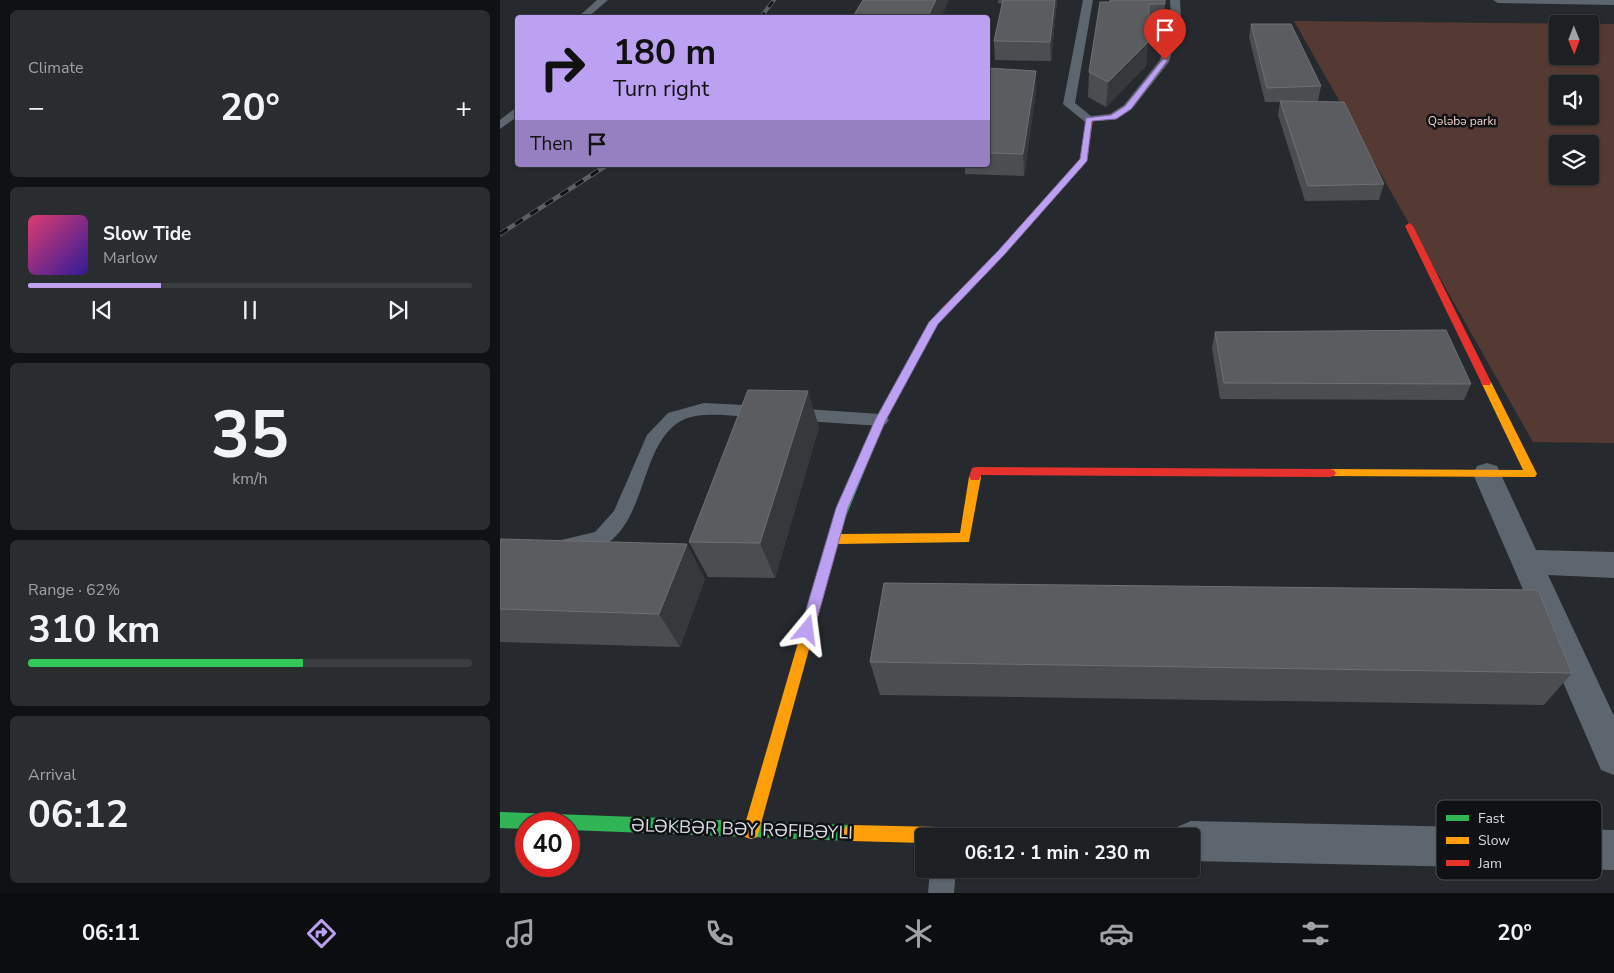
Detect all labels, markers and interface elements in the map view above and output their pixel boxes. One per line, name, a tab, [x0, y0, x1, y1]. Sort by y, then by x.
pin	[1144, 9, 1186, 60]
north arrow	[1549, 15, 1599, 65]
map controls	[1549, 15, 1599, 185]
icon: arrive	[1151, 16, 1179, 44]
text: 180 m	[613, 29, 716, 76]
icon: right	[530, 35, 595, 100]
text: Climate	[28, 57, 83, 79]
text: Turn right	[613, 74, 709, 104]
button: sound	[1549, 75, 1599, 125]
text: 20°	[220, 82, 280, 133]
text: −	[28, 89, 45, 127]
text: +	[455, 89, 472, 127]
park label: Qələbə parkı	[1428, 113, 1496, 129]
icon: arrive	[583, 130, 611, 158]
text: Then	[530, 131, 573, 157]
button: layers	[1549, 135, 1599, 185]
text: Slow Tide	[103, 221, 191, 247]
text: Marlow	[103, 247, 158, 269]
icon: previous	[88, 296, 116, 324]
icon: pause	[236, 296, 264, 324]
icon: next	[384, 296, 412, 324]
text: 35	[211, 391, 289, 480]
text: km/h	[232, 468, 268, 490]
text: Range · 62%	[28, 579, 120, 601]
position arrow	[780, 603, 832, 655]
text: 310 km	[28, 604, 160, 655]
text: Arrival	[28, 764, 76, 786]
text: 06:12	[28, 789, 129, 840]
legend	[1436, 800, 1602, 880]
text: Fast	[1478, 809, 1504, 828]
speed limit sign: 40	[515, 812, 580, 877]
street label: ƏLƏKBƏR BƏY RƏFIBƏYLI	[631, 813, 853, 845]
text: Slow	[1478, 831, 1510, 850]
text: 06:12 · 1 min · 230 m	[965, 840, 1150, 866]
text: Jam	[1477, 854, 1502, 873]
icon: directions	[304, 916, 339, 951]
icon: music	[503, 916, 538, 951]
icon: phone	[702, 916, 737, 951]
icon: climate	[901, 916, 936, 951]
icon: car	[1099, 916, 1134, 951]
icon: filters	[1298, 916, 1333, 951]
text: 06:11	[82, 918, 140, 948]
text: 20°	[1497, 918, 1532, 948]

